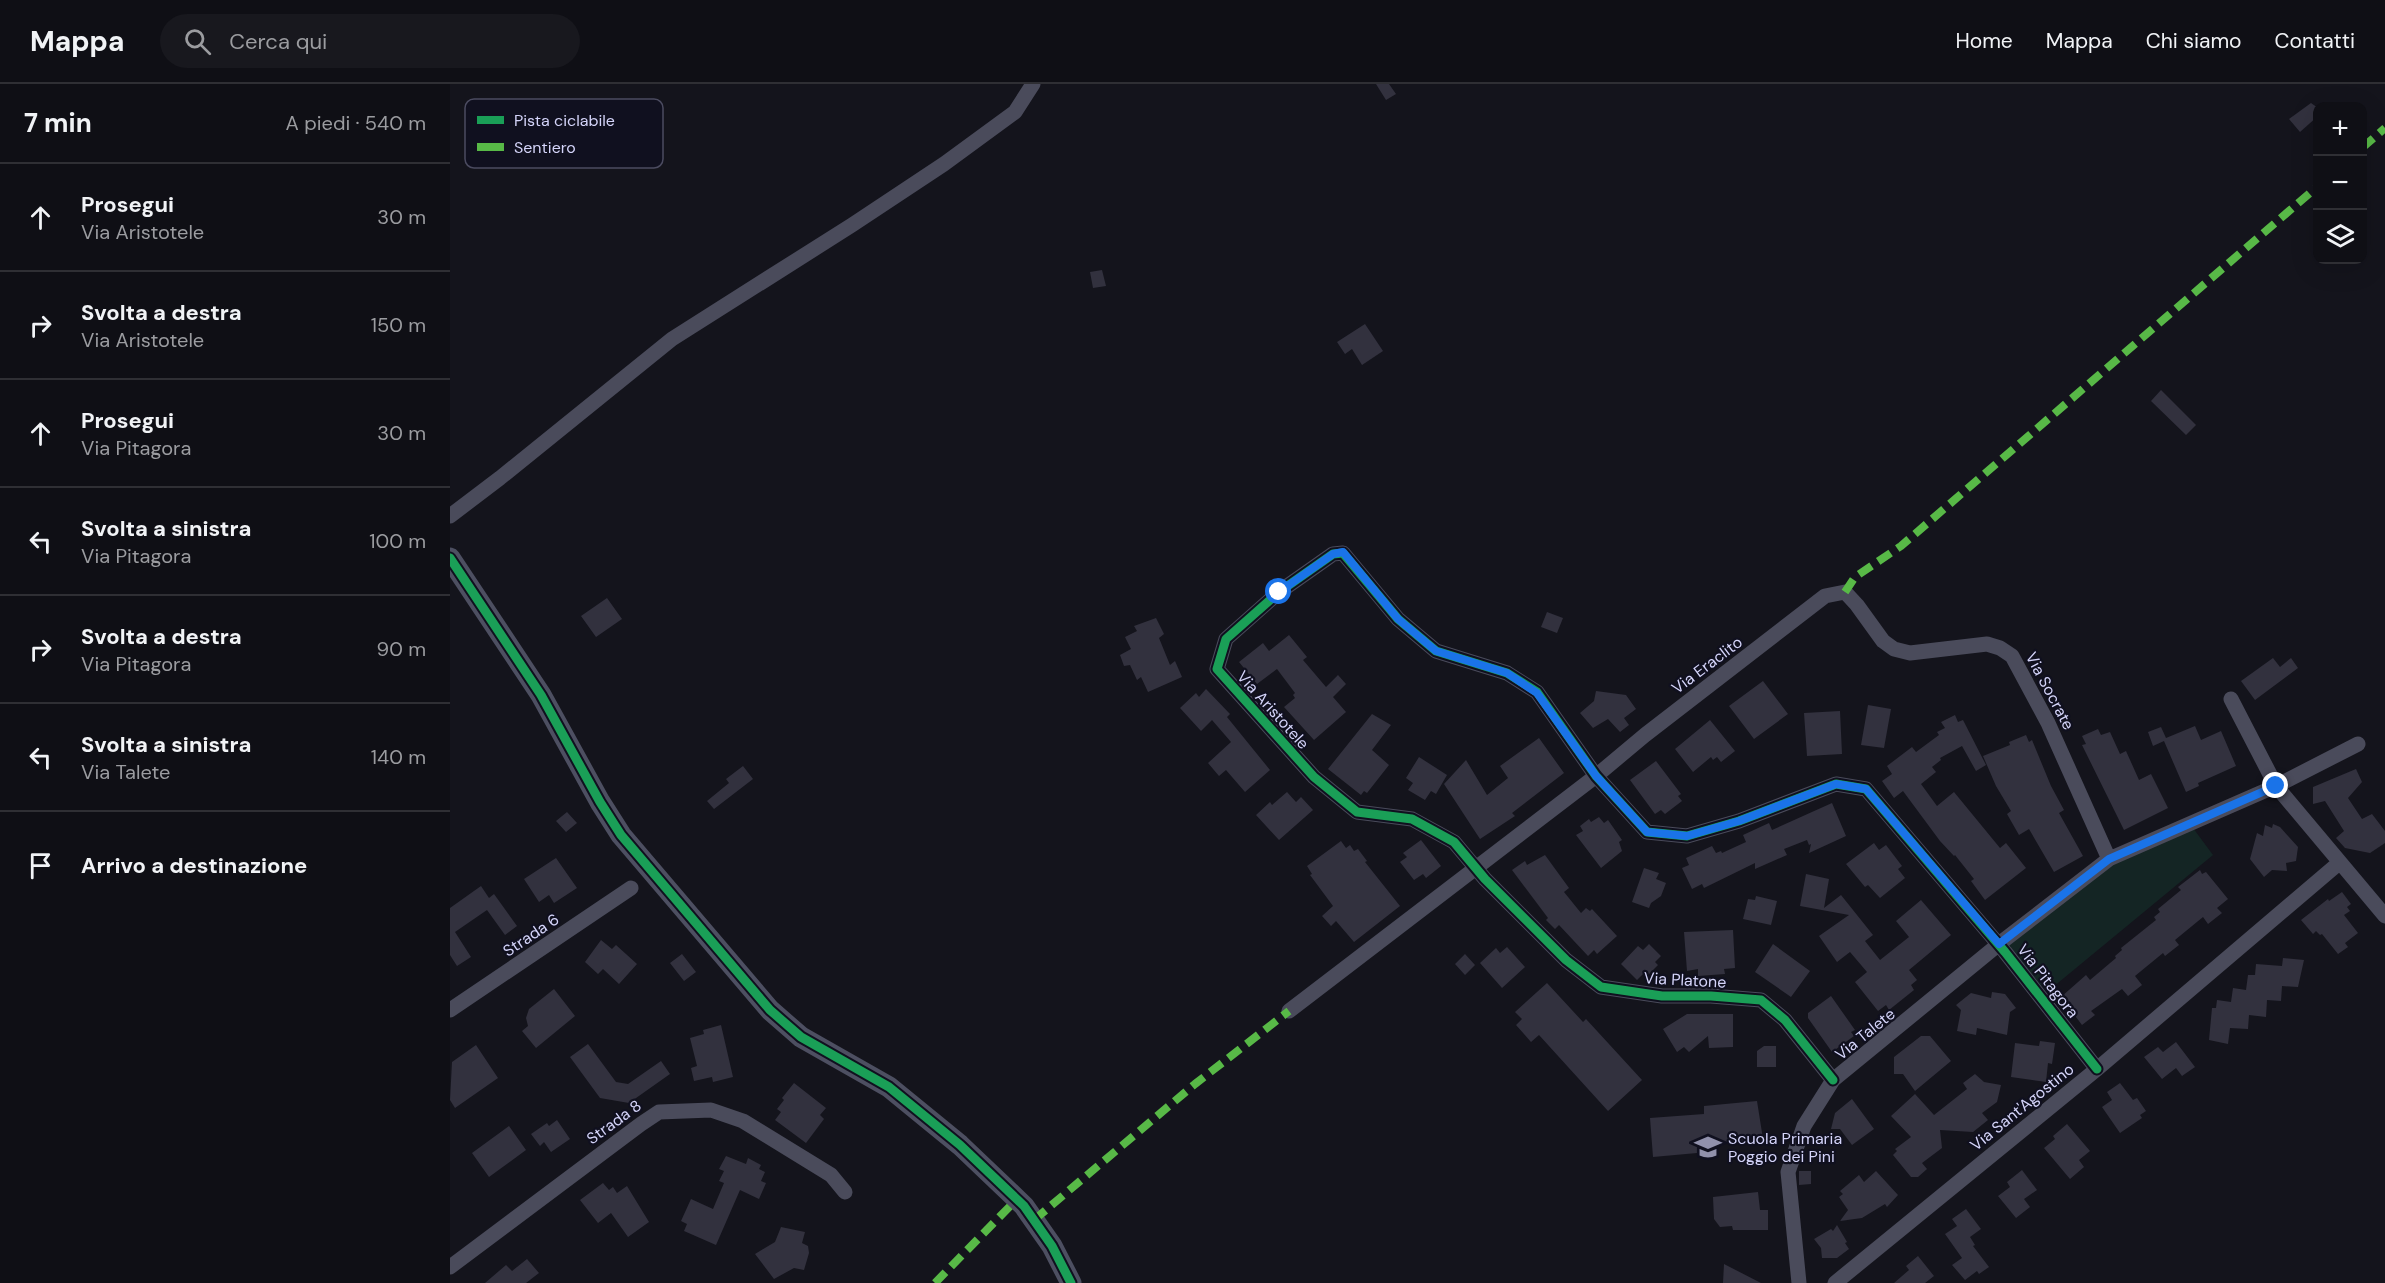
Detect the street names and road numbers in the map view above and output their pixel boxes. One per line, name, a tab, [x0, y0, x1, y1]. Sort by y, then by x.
street label: Via Eraclito	[1667, 632, 1747, 698]
street label: Via Socrate	[2021, 649, 2079, 733]
street label: Via Aristotele	[1232, 666, 1314, 754]
street label: Strada 6	[499, 909, 563, 961]
street label: Via Pitagora	[2013, 940, 2083, 1022]
street label: Via Platone	[1643, 967, 1727, 993]
street label: Via Talete	[1831, 1003, 1899, 1065]
street label: Via Sant'Agostino	[1966, 1059, 2078, 1155]
street label: Strada 8	[582, 1095, 646, 1149]

